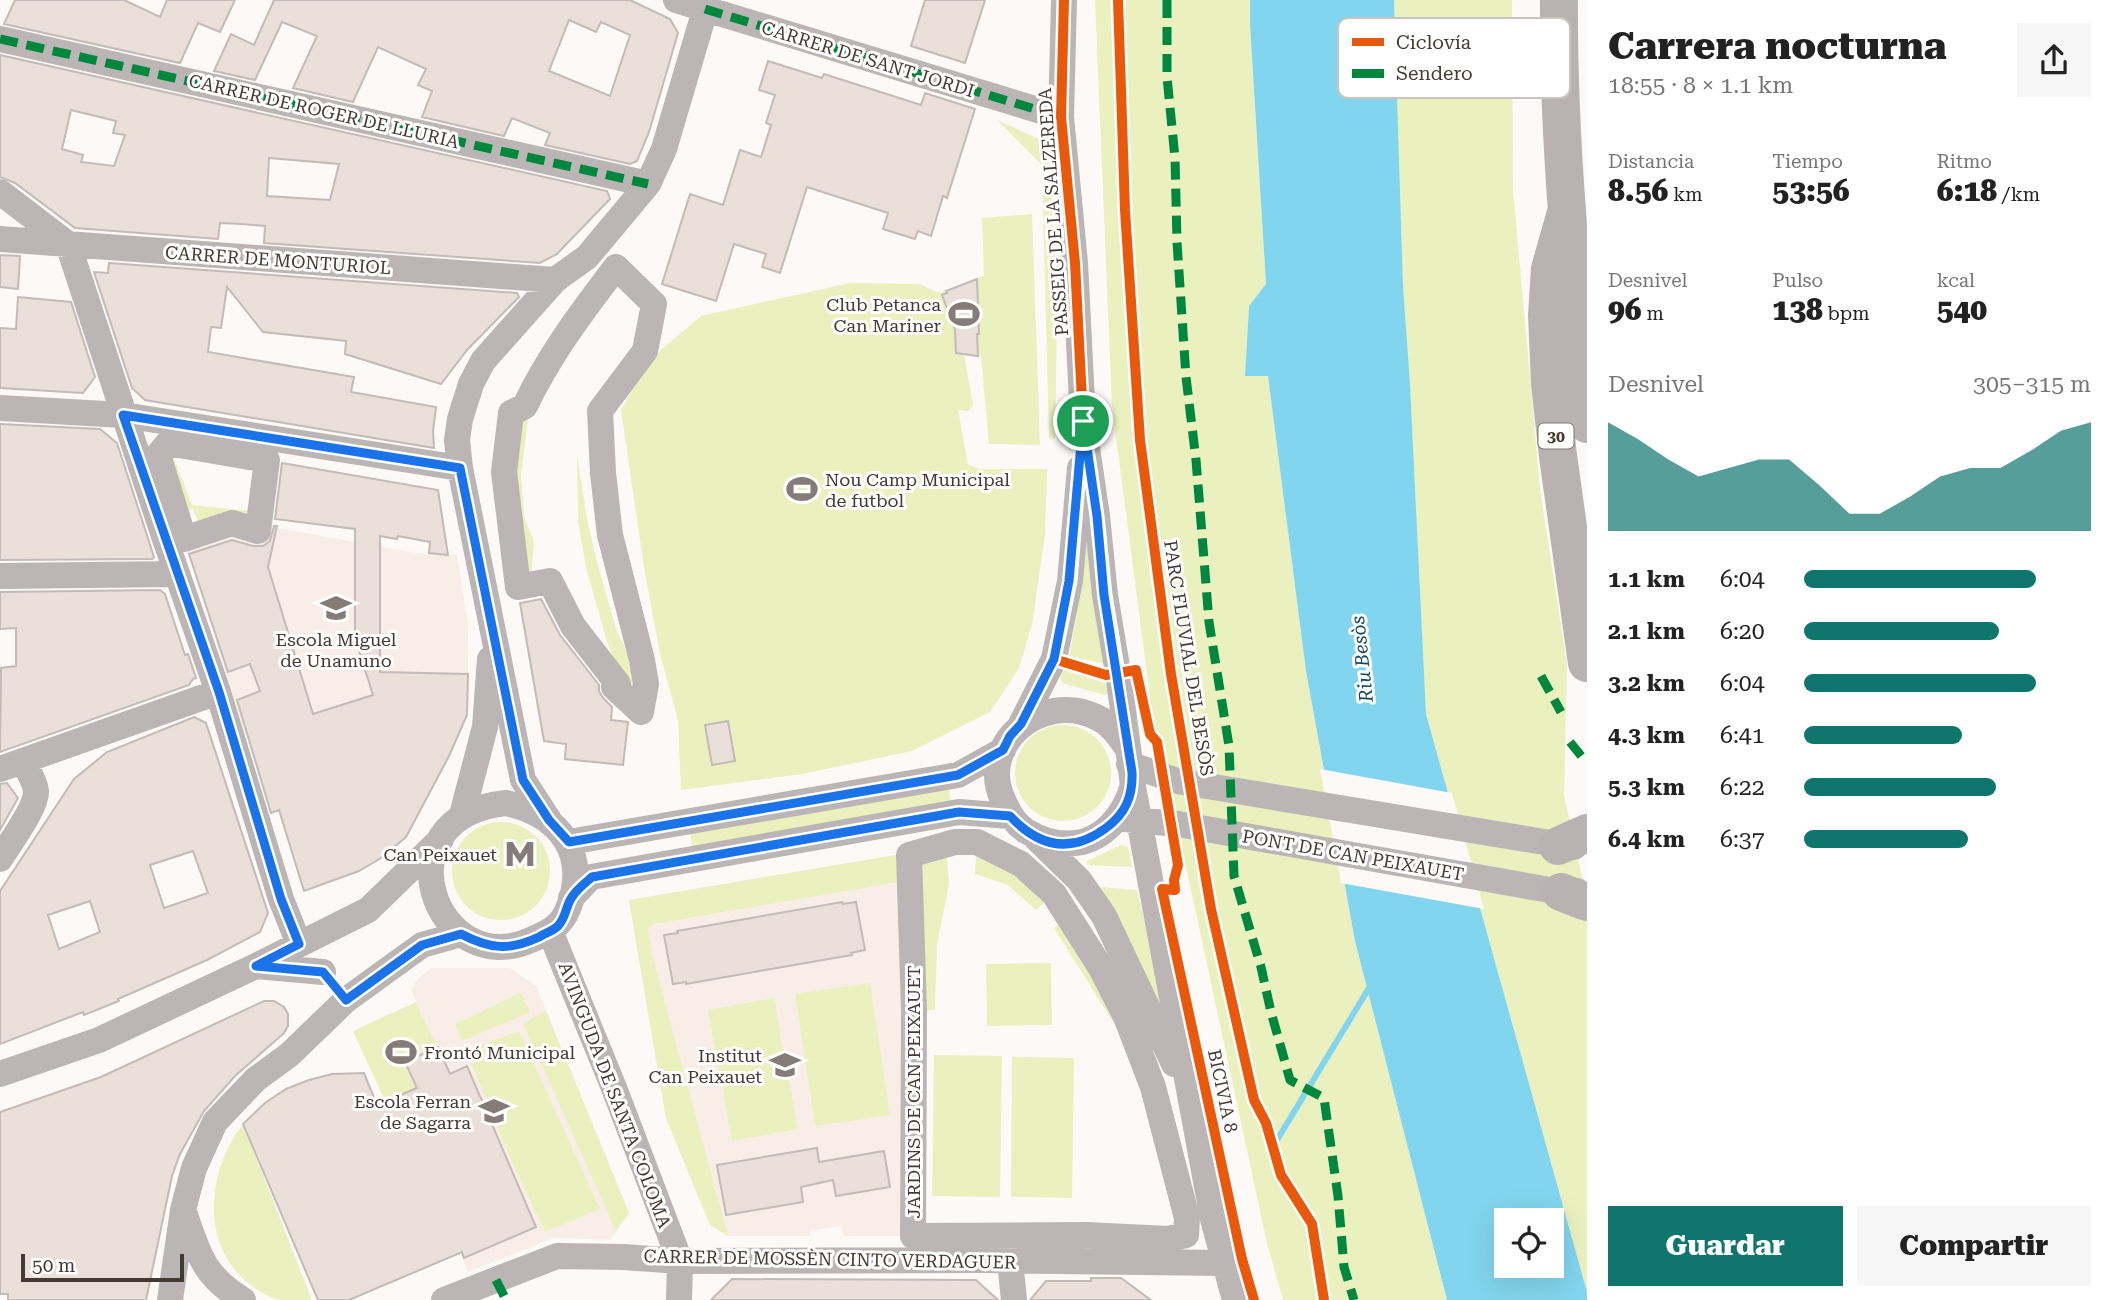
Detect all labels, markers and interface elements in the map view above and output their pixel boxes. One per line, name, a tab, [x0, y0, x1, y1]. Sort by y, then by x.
street label: CARRER DE SANT JORDI	[759, 17, 977, 101]
legend	[1338, 18, 1570, 98]
button: share	[2017, 23, 2091, 97]
text: Carrera nocturna	[1608, 24, 1947, 68]
text: Ciclovía	[1396, 31, 1472, 54]
text: Sendero	[1396, 62, 1473, 85]
street label: CARRER DE ROGER DE LLURIA	[187, 70, 462, 152]
text: 18:55 · 8 × 1.1 km	[1608, 72, 1793, 99]
street label: PASSEIG DE LA SALZEREDA	[1034, 87, 1072, 337]
text: Distancia	[1608, 150, 1694, 173]
text: Tiempo	[1772, 150, 1843, 173]
text: Ritmo	[1937, 150, 1992, 173]
text: 8.56	[1608, 173, 1668, 208]
text: 53:56	[1772, 173, 1850, 208]
text: 6:18	[1937, 173, 1997, 208]
text: km	[1668, 183, 1703, 206]
text: /km	[1997, 183, 2040, 206]
street label: CARRER DE MONTURIOL	[164, 242, 392, 278]
text: Desnivel	[1608, 269, 1687, 292]
text: Pulso	[1772, 269, 1823, 292]
text: kcal	[1937, 269, 1975, 292]
text: 96	[1608, 292, 1642, 327]
text: 138	[1772, 292, 1823, 327]
text: 540	[1937, 292, 1987, 327]
place label: Club Petanca Can Mariner	[826, 294, 941, 336]
sports icon: Club Petanca Can Mariner	[947, 297, 981, 331]
text: m	[1642, 302, 1664, 325]
text: bpm	[1823, 302, 1870, 325]
text: Desnivel	[1608, 371, 1704, 398]
text: 305–315 m	[1973, 371, 2091, 398]
pin	[1053, 391, 1113, 451]
icon: arrive	[1064, 402, 1102, 440]
road number: 30	[1538, 424, 1574, 448]
place label: Nou Camp Municipal de futbol	[825, 469, 1010, 511]
sports icon: Nou Camp Municipal de futbol	[785, 472, 819, 506]
street label: PARC FLUVIAL DEL BESÒS	[1160, 539, 1218, 777]
text: 1.1 km	[1608, 566, 1685, 593]
text: 6:04	[1720, 566, 1765, 593]
school or university icon: Escola Miguel de Unamuno	[319, 591, 353, 625]
water label: Riu Besòs	[1346, 615, 1378, 704]
text: 2.1 km	[1608, 618, 1685, 645]
text: 6:20	[1720, 618, 1765, 645]
place label: Escola Miguel de Unamuno	[276, 629, 397, 671]
text: 3.2 km	[1608, 670, 1685, 697]
text: 6:04	[1720, 670, 1765, 697]
text: 4.3 km	[1608, 722, 1685, 749]
text: 6:41	[1720, 722, 1765, 749]
text: 5.3 km	[1608, 774, 1685, 801]
text: 6:22	[1720, 774, 1765, 801]
street label: PONT DE CAN PEIXAUET	[1241, 825, 1465, 885]
text: 6.4 km	[1608, 826, 1685, 853]
text: 6:37	[1720, 826, 1765, 853]
metro station icon: Can Peixauet	[503, 837, 537, 871]
place label: Can Peixauet	[383, 844, 497, 865]
street label: AVINGUDA DE SANTA COLOMA	[554, 959, 676, 1231]
street label: JARDINS DE CAN PEIXAUET	[903, 965, 924, 1219]
sports icon: Frontó Municipal	[384, 1035, 418, 1069]
place label: Frontó Municipal	[424, 1042, 575, 1063]
place label: Institut Can Peixauet	[648, 1045, 762, 1087]
street label: BICIVIA 8	[1204, 1047, 1242, 1135]
school or university icon: Institut Can Peixauet	[768, 1048, 802, 1082]
place label: Escola Ferran de Sagarra	[354, 1091, 471, 1133]
school or university icon: Escola Ferran de Sagarra	[477, 1094, 511, 1128]
button: Guardar	[1608, 1206, 1843, 1286]
button: Compartir	[1857, 1206, 2091, 1286]
map controls	[1494, 1208, 1564, 1278]
button: locate	[1494, 1208, 1564, 1278]
street label: CARRER DE MOSSÈN CINTO VERDAGUER	[643, 1245, 1017, 1273]
scale bar	[21, 1251, 184, 1283]
text: 50 m	[32, 1254, 75, 1277]

